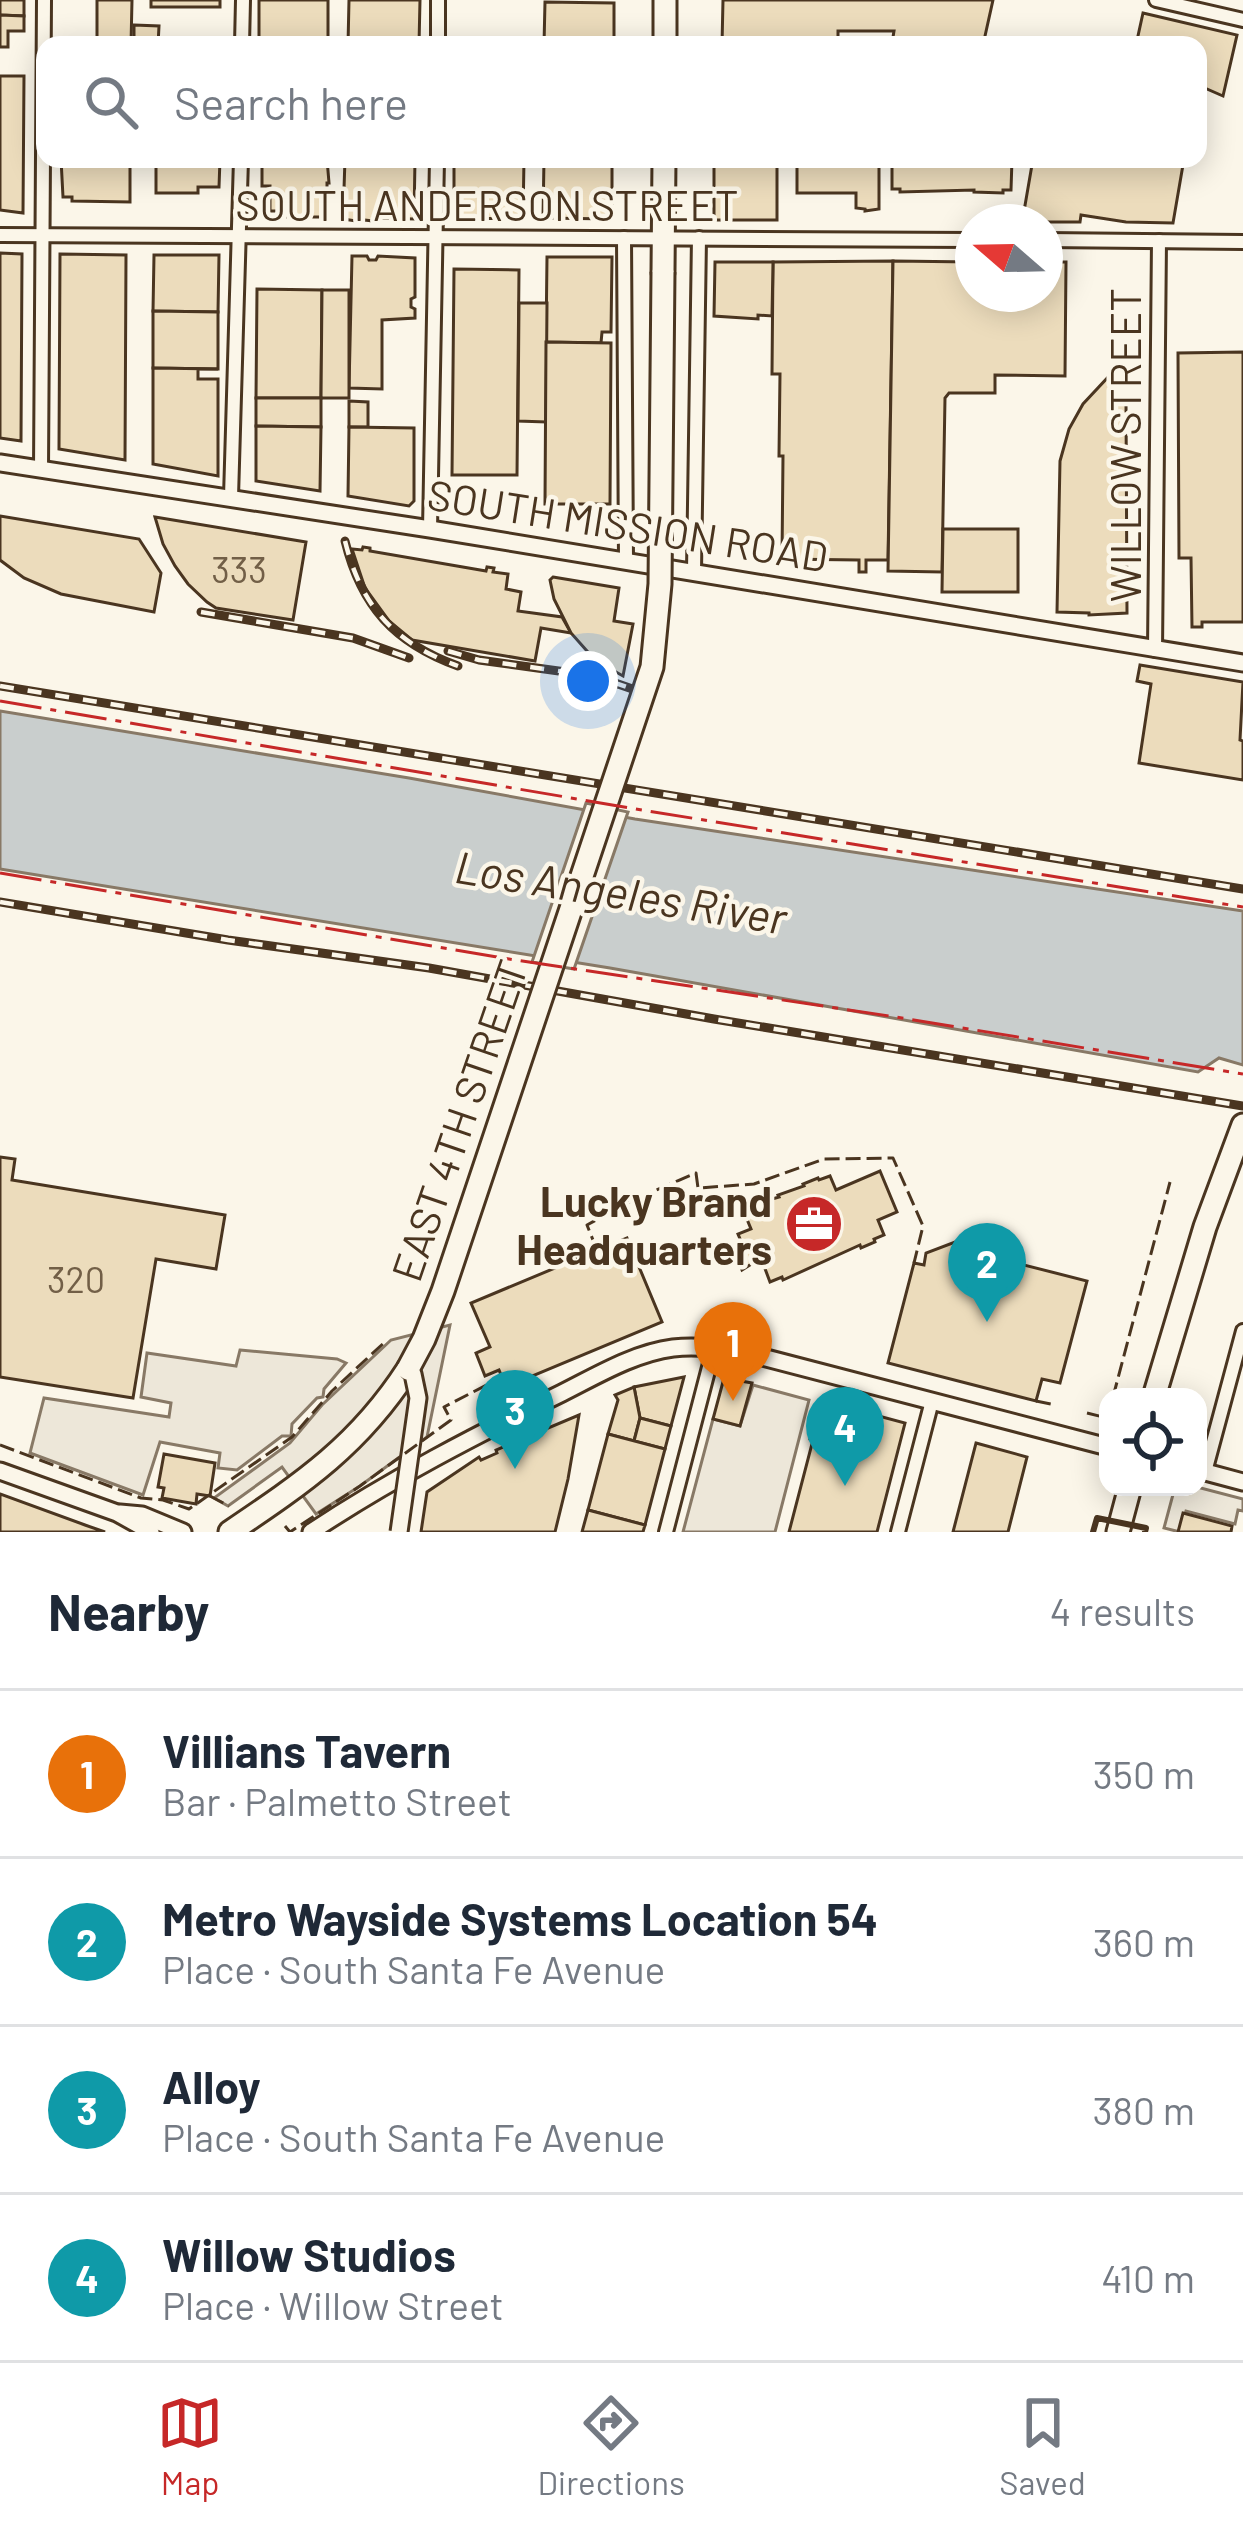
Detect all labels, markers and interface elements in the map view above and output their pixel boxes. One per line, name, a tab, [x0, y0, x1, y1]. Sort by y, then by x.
search box	[36, 36, 1207, 168]
icon: search	[78, 69, 144, 135]
text: Search here	[174, 75, 408, 129]
street label: SOUTH ANDERSON STREET	[235, 179, 739, 229]
north arrow	[955, 204, 1063, 312]
street label: WILLOW STREET	[1099, 288, 1149, 602]
street label: SOUTH MISSION ROAD	[424, 468, 832, 580]
house number: 333	[211, 547, 267, 590]
your location	[558, 651, 618, 711]
water label: Los Angeles River	[452, 838, 793, 944]
street label: EAST 4TH STREET	[380, 953, 536, 1287]
place label: Lucky Brand Headquarters	[516, 1175, 772, 1273]
office icon: Lucky Brand Headquarters	[783, 1193, 845, 1255]
pin: 2	[948, 1223, 1026, 1322]
house number: 320	[47, 1257, 105, 1300]
pin: 1	[694, 1302, 772, 1401]
pin: 3	[476, 1370, 554, 1469]
pin: 4	[806, 1387, 884, 1486]
map controls	[1099, 1388, 1207, 1496]
button: locate	[1099, 1388, 1207, 1496]
text: Nearby	[48, 1580, 209, 1641]
text: 4 results	[1050, 1587, 1195, 1634]
text: Villians Tavern	[162, 1723, 451, 1777]
text: 1	[80, 1750, 94, 1797]
text: 350 m	[1093, 1750, 1195, 1797]
text: Bar · Palmetto Street	[162, 1777, 512, 1824]
text: Metro Wayside Systems Location 54	[162, 1891, 878, 1945]
text: 2	[76, 1918, 98, 1965]
text: 360 m	[1093, 1918, 1195, 1965]
text: Place · South Santa Fe Avenue	[162, 1945, 665, 1992]
text: Alloy	[162, 2059, 261, 2113]
text: 3	[76, 2086, 98, 2133]
text: 380 m	[1093, 2086, 1195, 2133]
text: Place · South Santa Fe Avenue	[162, 2113, 665, 2160]
text: Willow Studios	[162, 2227, 456, 2281]
text: 4	[75, 2254, 99, 2301]
text: 410 m	[1101, 2254, 1195, 2301]
text: Place · Willow Street	[162, 2281, 504, 2328]
tab: Map	[157, 2390, 223, 2502]
tab: Directions	[537, 2390, 685, 2502]
tab: Saved	[999, 2390, 1086, 2502]

